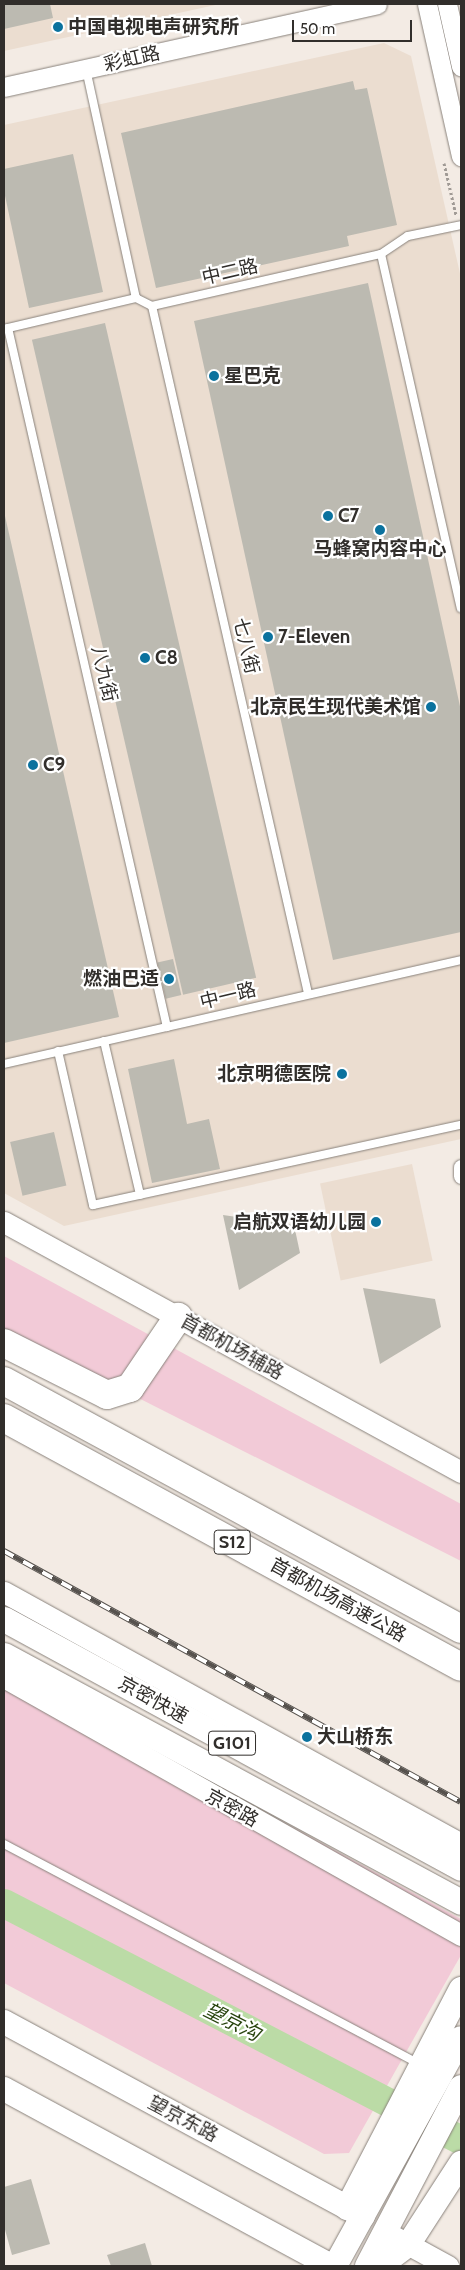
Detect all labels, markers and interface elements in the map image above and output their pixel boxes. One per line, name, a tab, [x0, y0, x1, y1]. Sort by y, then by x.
scale bar	[295, 10, 415, 42]
place label: 中国电视电声研究所	[68, 16, 239, 38]
text: 50 m	[300, 20, 335, 38]
marker: 中国电视电声研究所	[52, 21, 64, 33]
street label: 彩虹路	[102, 41, 162, 77]
street label: 中二路	[200, 254, 260, 290]
place label: 星巴克	[224, 365, 281, 387]
marker: 星巴克	[208, 370, 220, 382]
place label: C7	[338, 505, 359, 527]
marker: C7	[322, 510, 334, 522]
marker: 马蜂窝内容中心	[374, 524, 386, 536]
place label: 马蜂窝内容中心	[314, 538, 446, 560]
street label: 七八街	[228, 616, 264, 676]
place label: 7-Eleven	[278, 626, 350, 648]
marker: 7-Eleven	[262, 631, 274, 643]
street label: 八九街	[86, 644, 122, 704]
place label: C8	[155, 647, 178, 669]
marker: C8	[139, 652, 151, 664]
place label: 北京民生现代美术馆	[250, 696, 421, 718]
marker: 北京民生现代美术馆	[425, 701, 437, 713]
place label: C9	[43, 754, 65, 776]
marker: C9	[27, 759, 39, 771]
place label: 燃油巴适	[83, 968, 159, 990]
marker: 燃油巴适	[163, 973, 175, 985]
street label: 中一路	[198, 978, 258, 1014]
place label: 北京明德医院	[217, 1063, 331, 1085]
marker: 北京明德医院	[335, 1067, 349, 1081]
place label: 启航双语幼儿园	[233, 1211, 366, 1233]
marker: 启航双语幼儿园	[370, 1216, 382, 1228]
street label: 首都机场辅路	[177, 1309, 287, 1385]
road number: S12	[213, 1526, 251, 1558]
street label: 首都机场高速公路	[266, 1553, 410, 1647]
street label: 京密快速	[114, 1672, 192, 1728]
place label: 大山桥东	[317, 1726, 393, 1748]
road number: G101	[207, 1728, 257, 1759]
marker: 大山桥东	[301, 1731, 313, 1743]
street label: 京密路	[202, 1784, 262, 1832]
water label: 望京沟	[200, 1998, 264, 2046]
street label: 望京东路	[144, 2091, 222, 2147]

